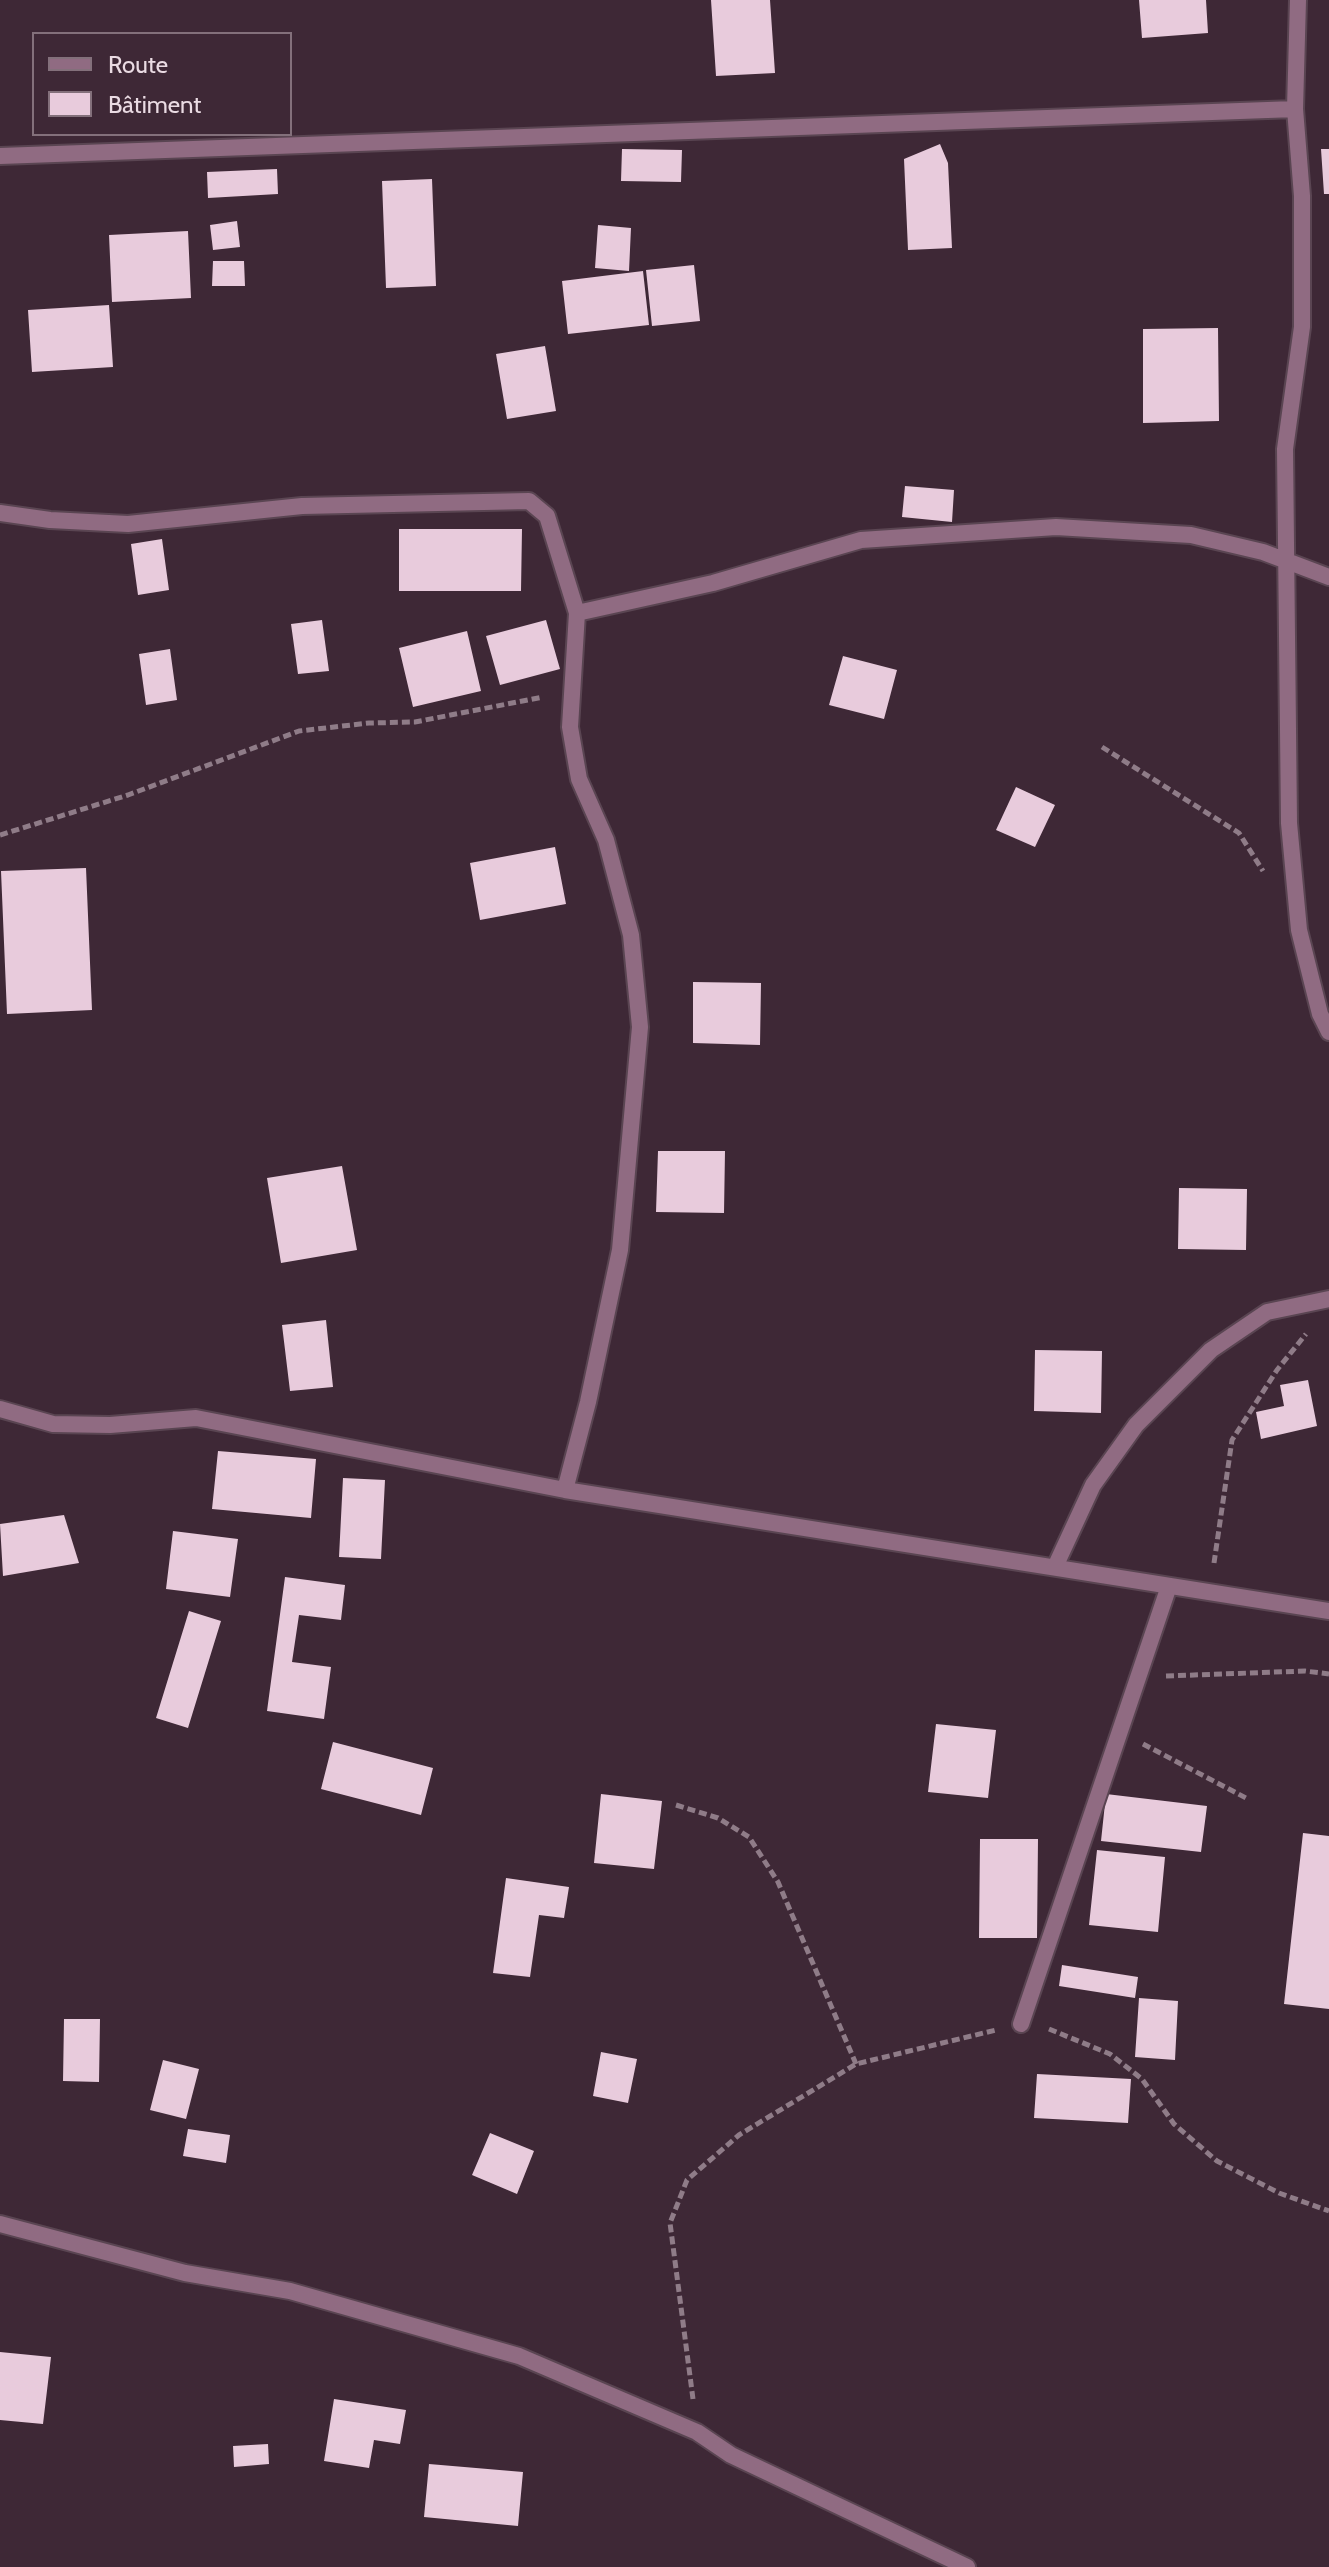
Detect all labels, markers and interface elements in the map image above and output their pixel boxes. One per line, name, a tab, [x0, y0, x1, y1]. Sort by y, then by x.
legend	[32, 32, 292, 136]
text: Route	[108, 50, 168, 79]
text: Bâtiment	[108, 90, 201, 119]

